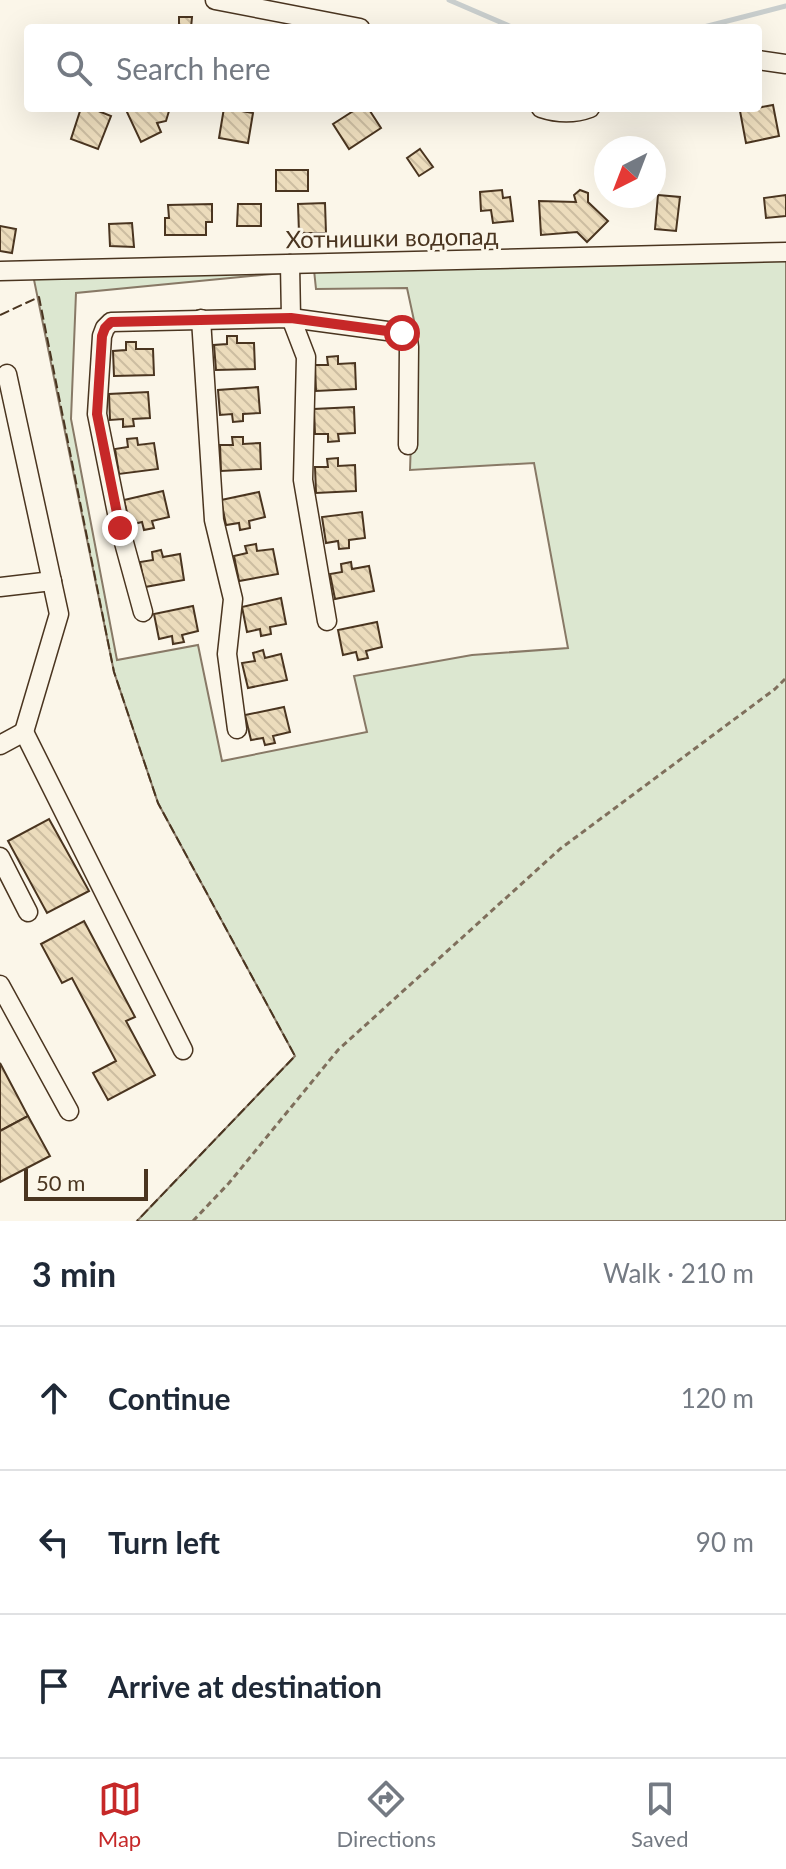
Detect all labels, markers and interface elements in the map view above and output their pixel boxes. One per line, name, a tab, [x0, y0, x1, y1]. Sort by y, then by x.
search box	[24, 24, 762, 112]
icon: search	[52, 46, 96, 90]
text: Search here	[116, 50, 271, 86]
north arrow	[594, 136, 666, 208]
street label: Хотнишки водопад	[285, 221, 499, 253]
route start	[384, 315, 420, 351]
route end	[102, 510, 138, 546]
scale bar	[24, 1165, 148, 1201]
text: 50 m	[36, 1169, 85, 1196]
text: 3 min	[32, 1253, 116, 1294]
text: Walk · 210 m	[603, 1257, 754, 1289]
icon: ahead	[32, 1376, 76, 1420]
text: Continue	[108, 1380, 231, 1416]
text: 120 m	[681, 1382, 754, 1414]
icon: left	[32, 1520, 76, 1564]
text: Turn left	[108, 1524, 220, 1560]
text: 90 m	[696, 1526, 754, 1558]
icon: arrive	[32, 1664, 76, 1708]
text: Arrive at destination	[108, 1668, 382, 1704]
tab: Map	[98, 1777, 142, 1852]
tab: Directions	[337, 1777, 436, 1852]
tab: Saved	[631, 1777, 688, 1852]

